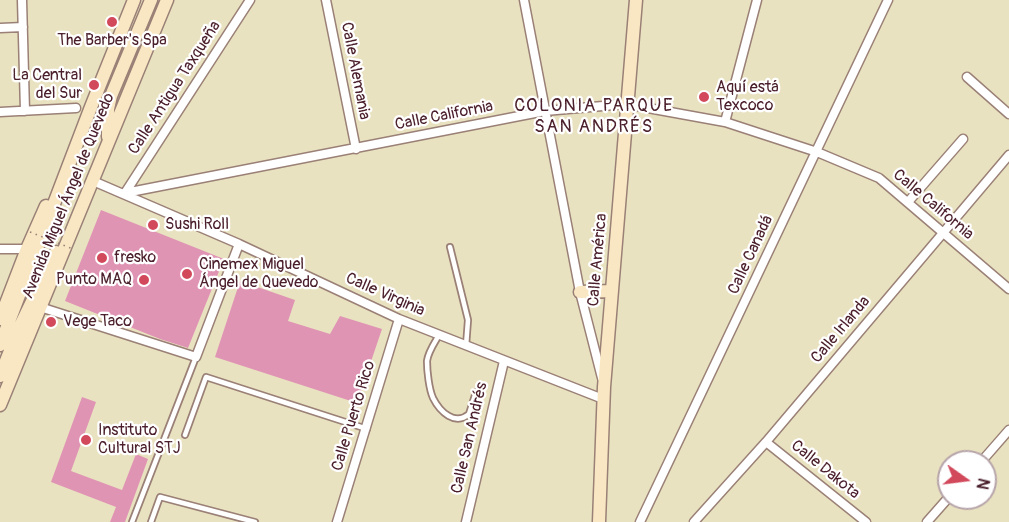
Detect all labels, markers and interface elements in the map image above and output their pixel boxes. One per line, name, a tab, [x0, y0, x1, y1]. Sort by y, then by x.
marker: The Barber's Spa	[105, 15, 119, 29]
street label: Calle Antigua Taxqueña	[125, 18, 225, 158]
street label: Calle Alemania	[336, 21, 374, 121]
place label: The Barber's Spa	[57, 31, 167, 51]
place label: La Central del Sur	[12, 66, 82, 104]
marker: La Central del Sur	[87, 78, 101, 92]
place label: Aquí está Texcoco	[716, 78, 779, 116]
marker: Aquí está Texcoco	[697, 90, 711, 104]
street label: Avenida Miguel Ángel de Quevedo	[19, 91, 119, 301]
district label: COLONIA PARQUE SAN ANDRÉS	[514, 95, 674, 138]
street label: Calle California	[393, 97, 495, 135]
street label: Calle California	[889, 166, 977, 244]
street label: Calle Canadá	[724, 212, 778, 298]
street label: Calle América	[584, 213, 612, 307]
place label: Sushi Roll	[165, 215, 229, 235]
marker: Sushi Roll	[146, 218, 160, 232]
place label: fresko	[114, 248, 156, 268]
marker: fresko	[95, 251, 109, 265]
place label: Cinemex Miguel Ángel de Quevedo	[199, 255, 318, 293]
marker: Cinemex Miguel Ángel de Quevedo	[180, 267, 194, 281]
street label: Calle Virginia	[342, 269, 428, 321]
place label: Punto MAQ	[56, 270, 132, 290]
marker: Punto MAQ	[137, 273, 151, 287]
street label: Calle Irlanda	[807, 293, 875, 367]
place label: Vege Taco	[63, 312, 132, 332]
marker: Vege Taco	[44, 315, 58, 329]
street label: Calle Puerto Rico	[328, 359, 380, 473]
street label: Calle San Andrés	[448, 380, 492, 496]
place label: Instituto Cultural STJ	[98, 421, 181, 459]
marker: Instituto Cultural STJ	[79, 433, 93, 447]
street label: Calle Dakota	[787, 436, 863, 504]
north arrow	[937, 450, 997, 510]
text: N	[972, 476, 994, 492]

